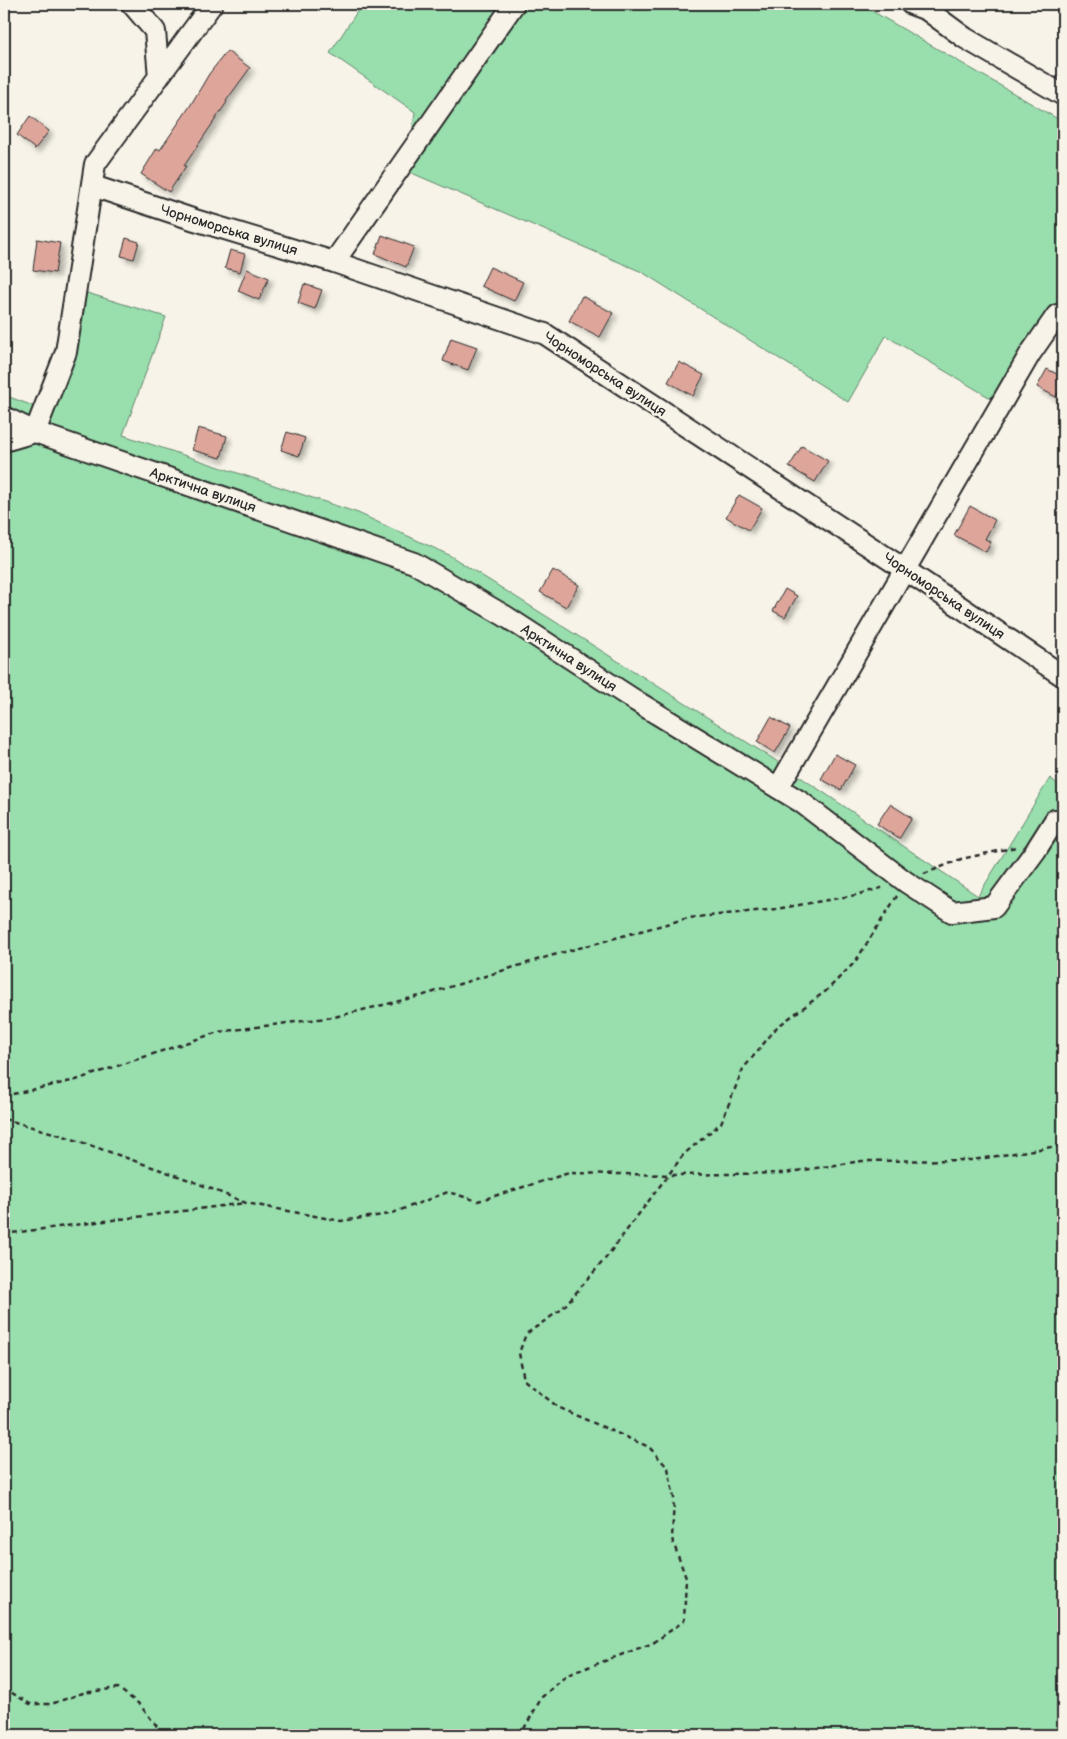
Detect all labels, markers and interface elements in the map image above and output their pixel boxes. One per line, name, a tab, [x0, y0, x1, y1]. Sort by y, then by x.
street label: Чорноморська вулиця	[158, 201, 300, 259]
street label: Чорноморська вулиця	[540, 328, 670, 420]
street label: Арктична вулиця	[147, 464, 258, 516]
street label: Чорноморська вулиця	[880, 549, 1008, 643]
street label: Арктична вулиця	[517, 620, 620, 695]

